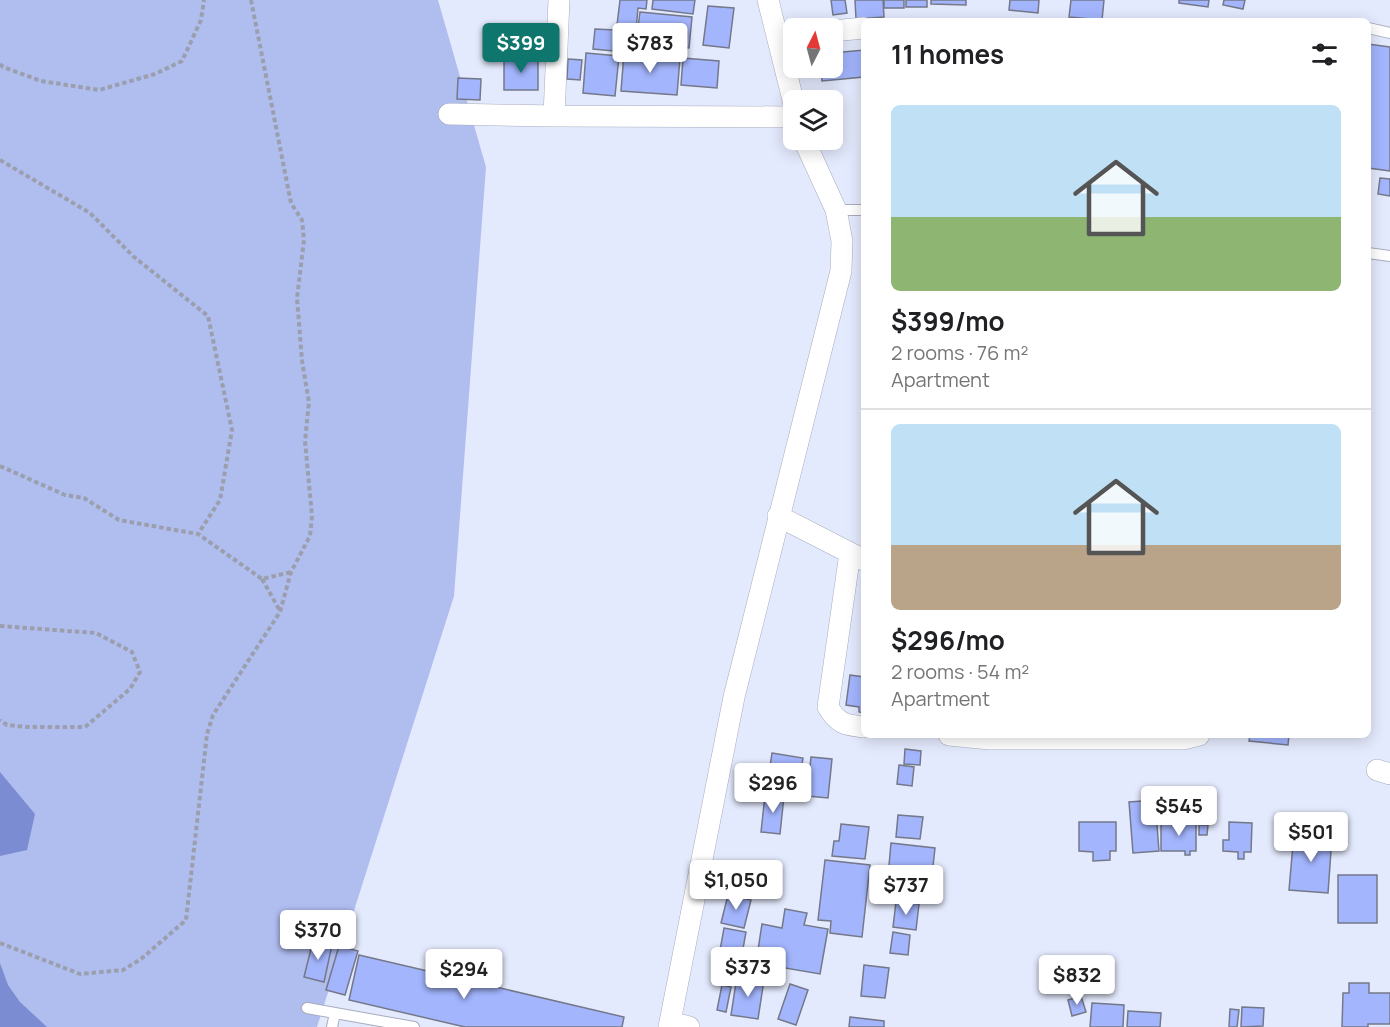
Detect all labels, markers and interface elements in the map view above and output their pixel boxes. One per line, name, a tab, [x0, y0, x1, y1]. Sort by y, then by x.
north arrow	[783, 18, 843, 78]
map controls	[783, 18, 843, 150]
pin: $399	[485, 23, 557, 74]
pin: $783	[614, 23, 686, 74]
text: $399	[496, 29, 546, 56]
text: $783	[626, 29, 674, 56]
text: 11 homes	[891, 36, 1004, 72]
icon: filters	[1308, 38, 1341, 71]
button: layers	[783, 90, 843, 150]
icon: home	[1062, 144, 1170, 252]
text: $399/mo	[891, 303, 1004, 339]
text: 2 rooms · 76 m²	[891, 339, 1028, 366]
text: Apartment	[891, 366, 990, 393]
icon: home	[1062, 463, 1170, 571]
text: $296/mo	[891, 622, 1005, 658]
text: 2 rooms · 54 m²	[891, 658, 1029, 685]
text: Apartment	[891, 685, 990, 712]
pin: $296	[737, 763, 809, 814]
text: $296	[748, 769, 798, 796]
pin: $545	[1143, 786, 1215, 837]
text: $545	[1155, 792, 1203, 819]
pin: $501	[1275, 812, 1347, 863]
text: $501	[1288, 818, 1334, 845]
pin: $1,050	[687, 860, 785, 911]
pin: $737	[870, 865, 942, 916]
text: $1,050	[704, 866, 768, 893]
text: $737	[883, 871, 929, 898]
pin: $370	[282, 910, 354, 961]
text: $370	[294, 916, 342, 943]
pin: $373	[712, 947, 784, 998]
pin: $294	[428, 949, 500, 1000]
text: $373	[725, 953, 771, 980]
text: $294	[439, 955, 489, 982]
pin: $832	[1041, 955, 1113, 1006]
text: $832	[1053, 961, 1101, 988]

